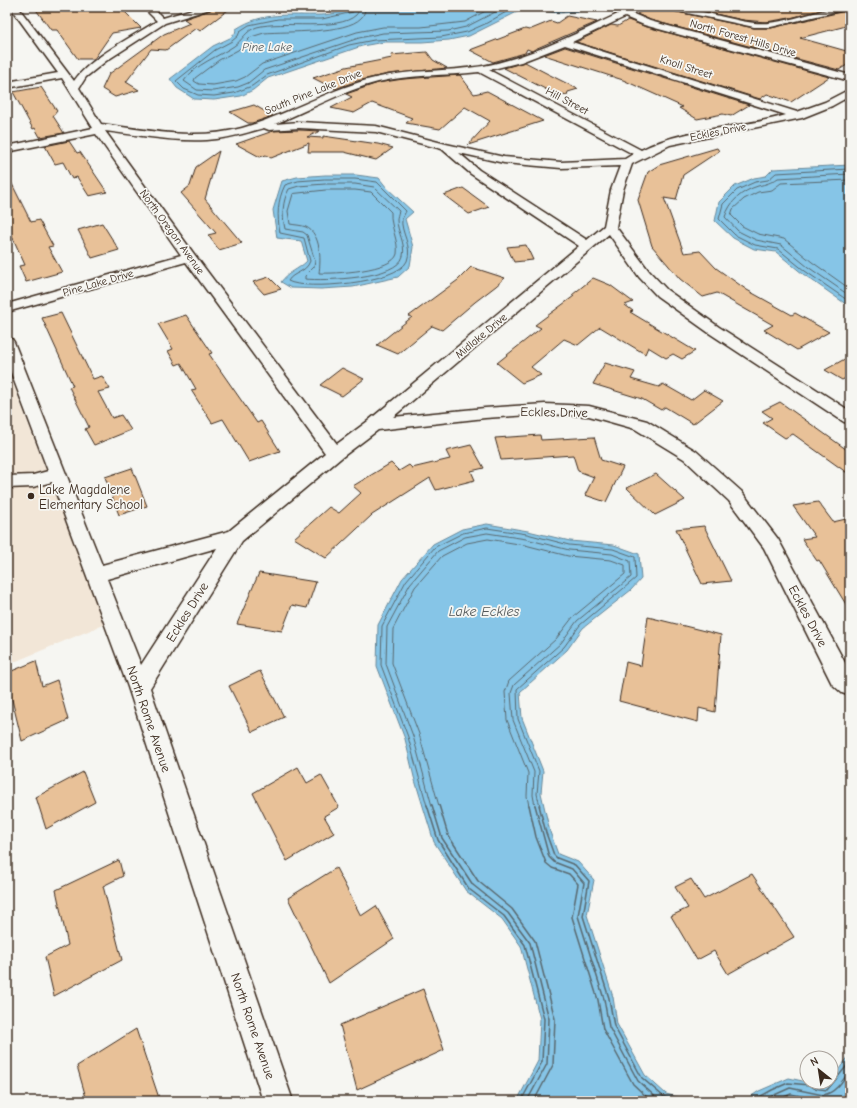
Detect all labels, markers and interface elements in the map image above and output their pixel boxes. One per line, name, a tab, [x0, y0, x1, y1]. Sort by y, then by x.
street label: North Forest Hills Drive	[688, 17, 798, 60]
water label: Pine Lake	[242, 40, 292, 54]
street label: Knoll Street	[658, 52, 715, 82]
street label: South Pine Lake Drive	[263, 66, 364, 117]
street label: Hill Street	[543, 84, 591, 118]
street label: Eckles Drive	[689, 120, 748, 144]
street label: North Oregon Avenue	[137, 187, 207, 277]
street label: Pine Lake Drive	[61, 267, 135, 299]
street label: Midlake Drive	[452, 310, 510, 361]
street label: Eckles Drive	[520, 404, 588, 420]
place label: Lake Magdalene Elementary School	[39, 482, 143, 512]
marker: Lake Magdalene Elementary School	[26, 491, 36, 501]
street label: Eckles Drive	[163, 579, 211, 645]
street label: Eckles Drive	[786, 583, 831, 650]
water label: Lake Eckles	[449, 603, 519, 620]
street label: North Rome Avenue	[124, 664, 174, 775]
street label: North Rome Avenue	[228, 971, 278, 1082]
north arrow	[799, 1050, 839, 1090]
text: N	[808, 1054, 821, 1069]

